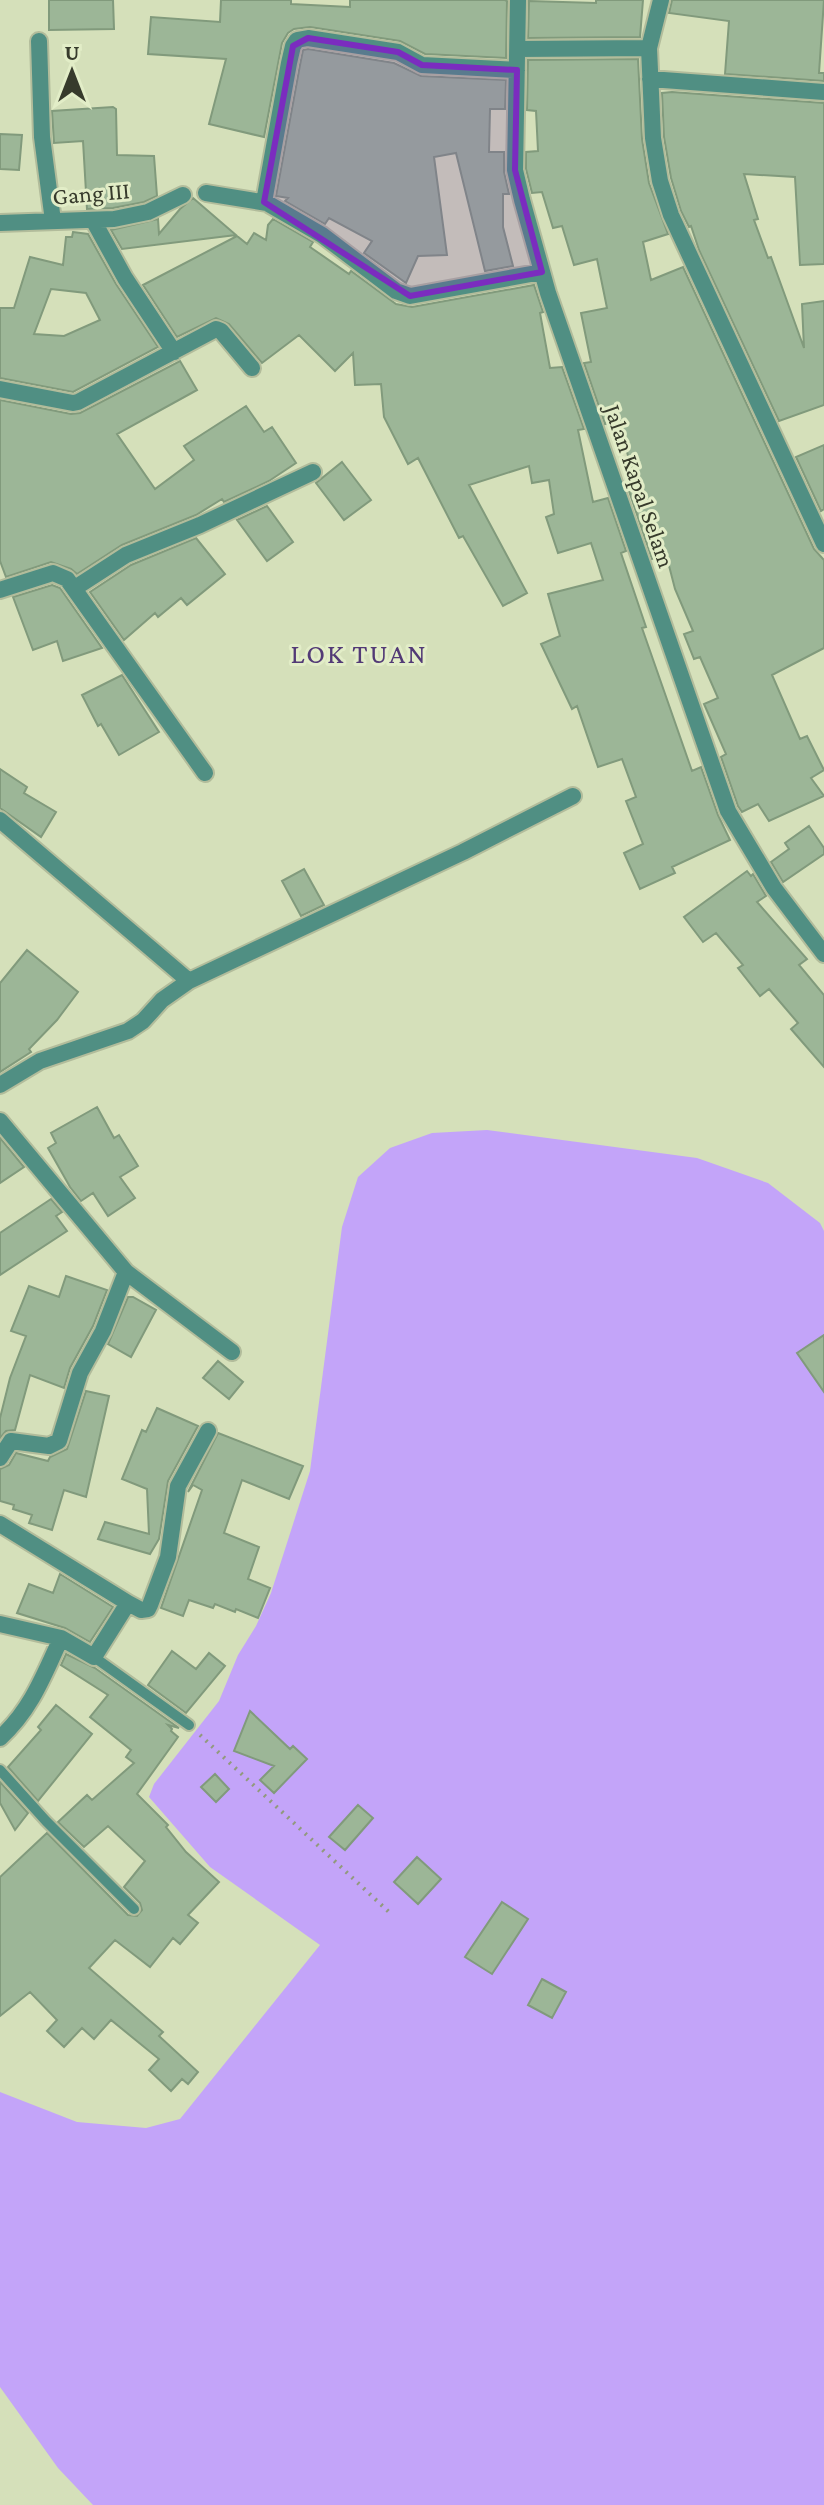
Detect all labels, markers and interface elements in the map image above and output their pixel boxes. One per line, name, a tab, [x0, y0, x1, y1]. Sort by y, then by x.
north arrow	[32, 32, 112, 112]
text: U	[64, 40, 80, 65]
street label: Gang III	[51, 176, 131, 210]
street label: Jalan Kapal Selam	[599, 399, 681, 571]
district label: LOK TUAN	[290, 638, 428, 669]

